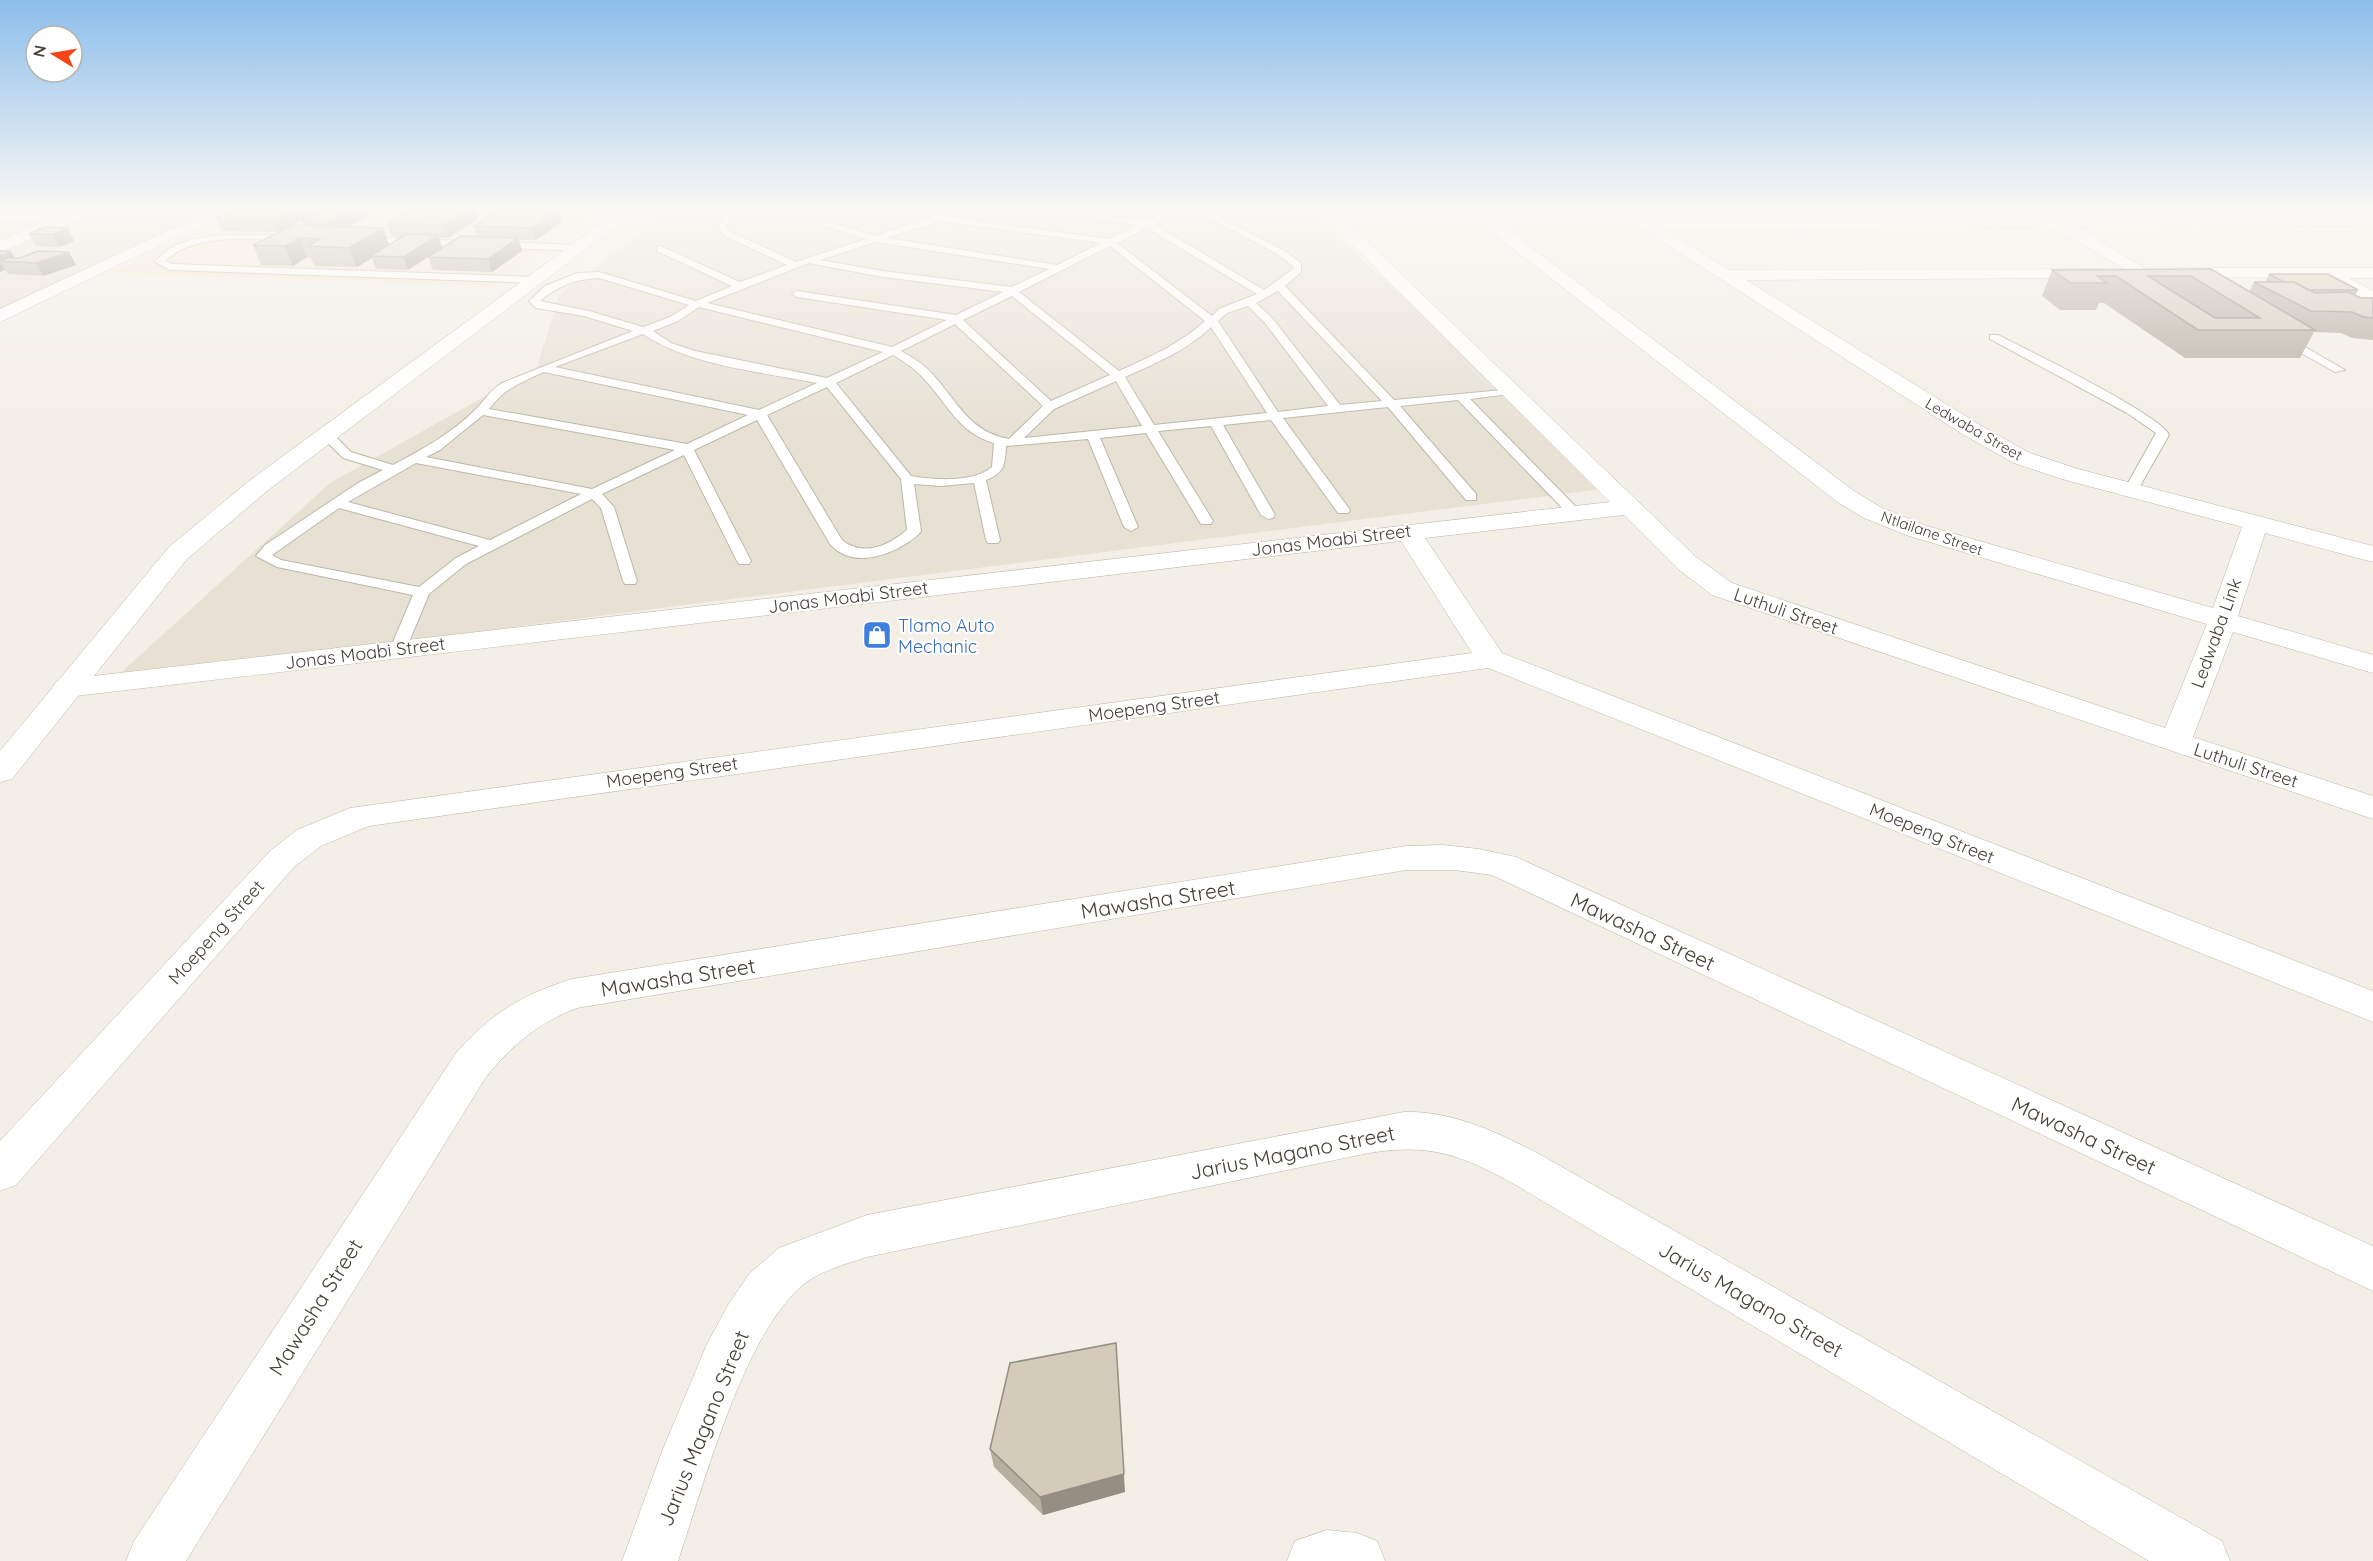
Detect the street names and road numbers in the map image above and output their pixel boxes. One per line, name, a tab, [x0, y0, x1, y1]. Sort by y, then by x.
street label: Ledwaba Street	[1922, 393, 2026, 465]
street label: Ntlailane Street	[1879, 507, 1985, 559]
street label: Jonas Moabi Street	[1250, 519, 1412, 561]
street label: Ledwaba Link	[2185, 575, 2247, 691]
street label: Jonas Moabi Street	[767, 576, 929, 618]
street label: Luthuli Street	[1731, 582, 1841, 640]
street label: Jonas Moabi Street	[284, 632, 446, 674]
street label: Moepeng Street	[1087, 685, 1221, 727]
street label: Luthuli Street	[2191, 737, 2301, 793]
street label: Moepeng Street	[605, 751, 739, 793]
street label: Moepeng Street	[1866, 797, 1998, 869]
street label: Mawasha Street	[1079, 874, 1237, 924]
street label: Moepeng Street	[163, 875, 269, 989]
street label: Mawasha Street	[1567, 886, 1719, 976]
street label: Mawasha Street	[599, 952, 757, 1002]
street label: Mawasha Street	[2008, 1090, 2160, 1180]
street label: Jarius Magano Street	[1187, 1119, 1397, 1185]
street label: Mawasha Street	[263, 1234, 367, 1380]
street label: Jarius Magano Street	[1654, 1236, 1848, 1362]
street label: Jarius Magano Street	[652, 1326, 754, 1530]

